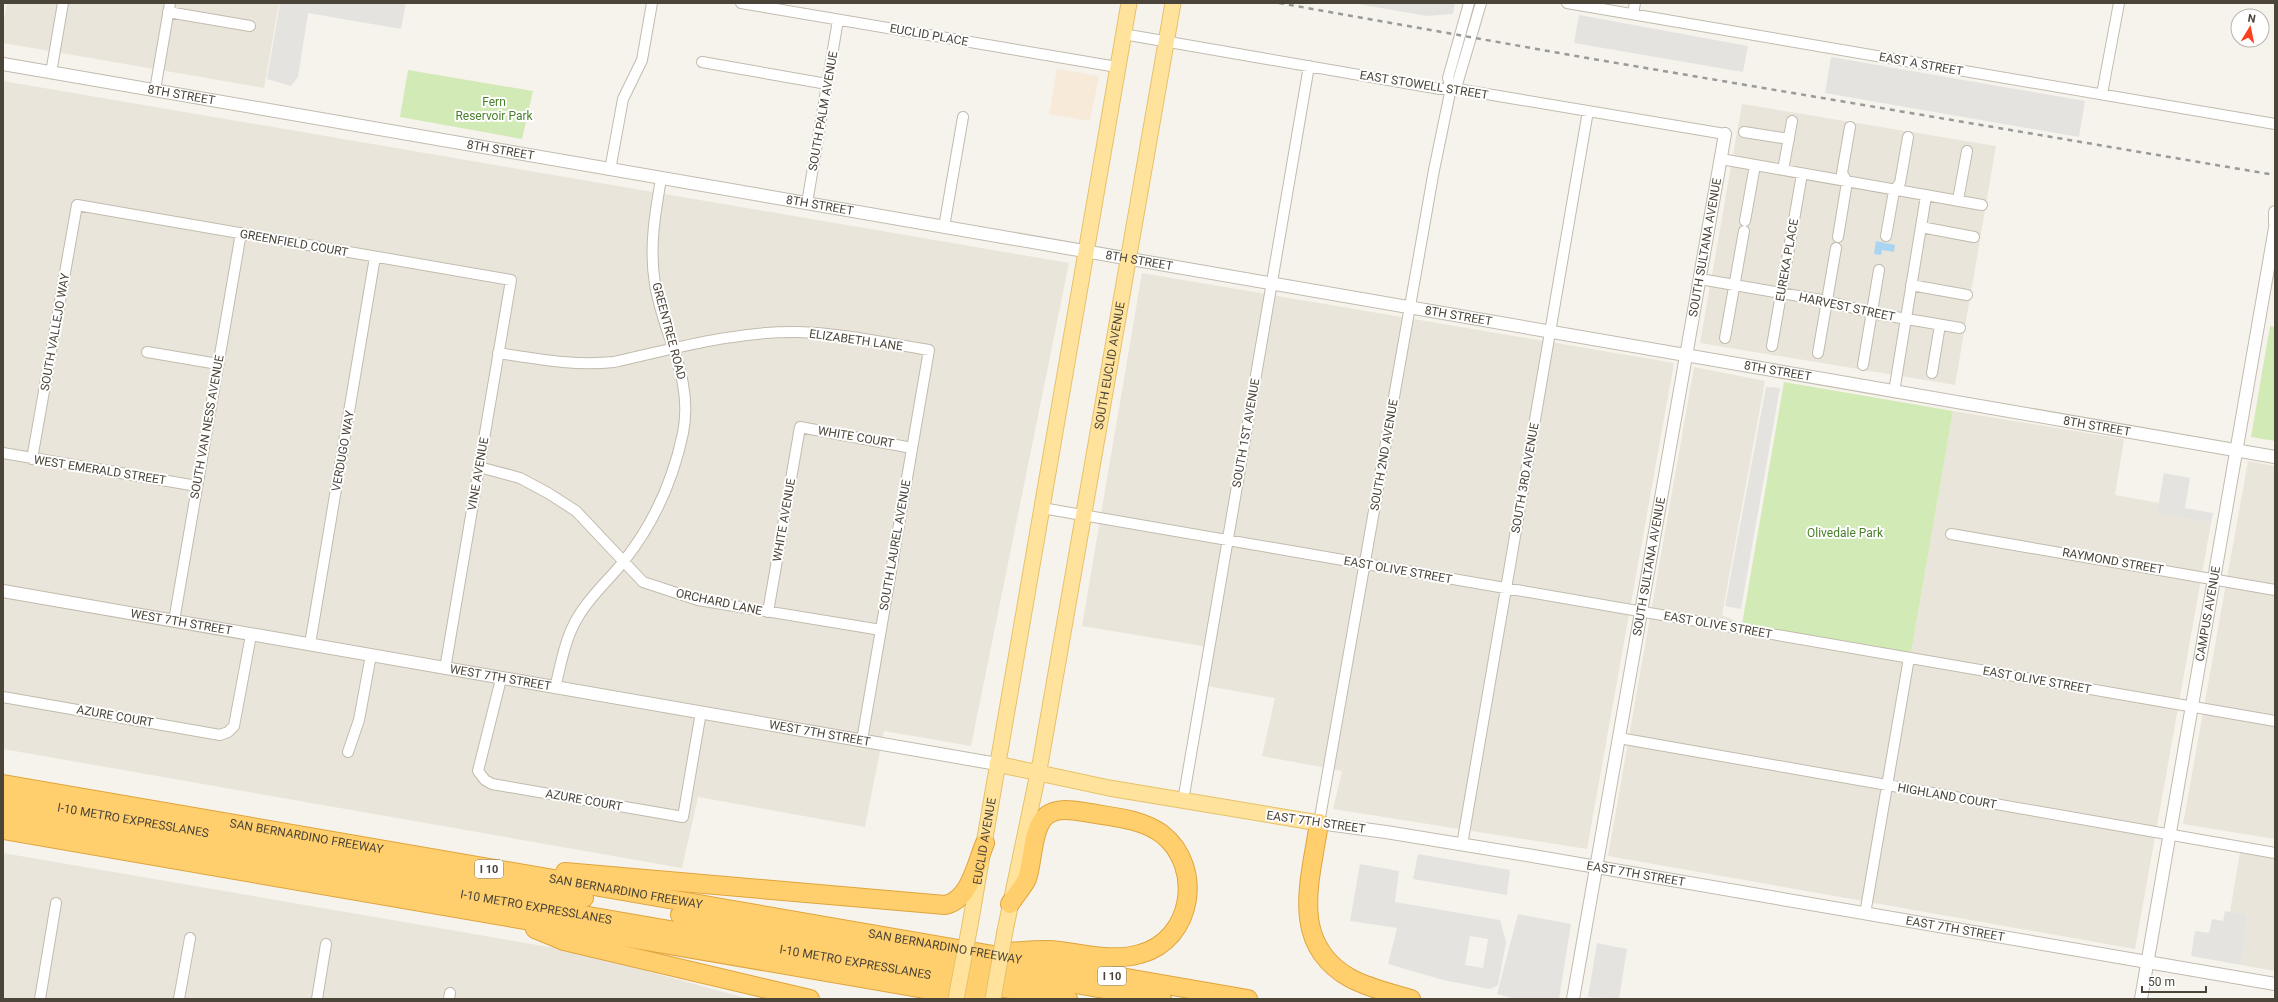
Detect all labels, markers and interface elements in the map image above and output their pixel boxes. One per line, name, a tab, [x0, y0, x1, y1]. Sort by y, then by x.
north arrow	[2230, 8, 2270, 48]
text: N	[2247, 12, 2257, 26]
street label: EUCLID PLACE	[889, 21, 970, 49]
street label: SOUTH PALM AVENUE	[806, 50, 840, 172]
street label: EAST A STREET	[1878, 50, 1964, 78]
street label: EAST STOWELL STREET	[1359, 68, 1489, 102]
street label: 8TH STREET	[147, 82, 216, 108]
park label: Fern Reservoir Park	[455, 95, 534, 123]
street label: 8TH STREET	[466, 137, 535, 163]
street label: SOUTH SULTANA AVENUE	[1686, 177, 1724, 318]
street label: 8TH STREET	[785, 193, 855, 218]
street label: EUREKA PLACE	[1773, 217, 1801, 302]
street label: GREENFIELD COURT	[239, 227, 349, 259]
street label: 8TH STREET	[1104, 248, 1174, 273]
street label: SOUTH VALLEJO WAY	[38, 271, 72, 392]
street label: GREENTREE ROAD	[649, 281, 689, 381]
street label: HARVEST STREET	[1798, 290, 1896, 324]
street label: SOUTH EUCLID AVENUE	[1092, 300, 1128, 431]
street label: 8TH STREET	[1424, 303, 1493, 328]
street label: ELIZABETH LANE	[808, 326, 904, 354]
street label: SOUTH VAN NESS AVENUE	[187, 354, 227, 500]
street label: 8TH STREET	[1743, 358, 1812, 384]
street label: SOUTH 1ST AVENUE	[1230, 377, 1263, 489]
street label: SOUTH 2ND AVENUE	[1367, 398, 1401, 512]
street label: VERDUGO WAY	[329, 409, 357, 492]
street label: 8TH STREET	[2062, 413, 2132, 439]
street label: SOUTH 3RD AVENUE	[1508, 422, 1542, 534]
street label: WHITE COURT	[817, 423, 895, 451]
street label: VINE AVENUE	[465, 436, 491, 512]
street label: WEST EMERALD STREET	[33, 453, 167, 487]
street label: WHITE AVENUE	[770, 477, 798, 563]
street label: SOUTH LAUREL AVENUE	[877, 478, 913, 611]
street label: SOUTH SULTANA AVENUE	[1630, 496, 1668, 637]
park label: Olivedale Park	[1807, 526, 1884, 540]
street label: RAYMOND STREET	[2061, 545, 2165, 577]
street label: EAST OLIVE STREET	[1343, 554, 1453, 586]
street label: CAMPUS AVENUE	[2193, 565, 2223, 663]
street label: ORCHARD LANE	[675, 586, 764, 618]
street label: WEST 7TH STREET	[130, 606, 233, 638]
street label: EAST OLIVE STREET	[1663, 609, 1773, 641]
street label: WEST 7TH STREET	[449, 662, 552, 693]
street label: EAST OLIVE STREET	[1982, 664, 2092, 696]
street label: AZURE COURT	[75, 702, 155, 730]
street label: WEST 7TH STREET	[768, 717, 871, 749]
street label: HIGHLAND COURT	[1896, 780, 1998, 812]
street label: AZURE COURT	[544, 786, 624, 814]
street label: EUCLID AVENUE	[970, 797, 999, 886]
street label: I-10 METRO EXPRESSLANES	[56, 800, 210, 840]
street label: EAST 7TH STREET	[1266, 808, 1366, 836]
street label: SAN BERNARDINO FREEWAY	[229, 816, 385, 857]
street label: EAST 7TH STREET	[1586, 858, 1686, 889]
road number: I 10	[475, 860, 503, 878]
street label: SAN BERNARDINO FREEWAY	[548, 871, 704, 912]
street label: I-10 METRO EXPRESSLANES	[459, 887, 613, 927]
street label: EAST 7TH STREET	[1905, 913, 2006, 944]
street label: SAN BERNARDINO FREEWAY	[867, 927, 1024, 967]
street label: I-10 METRO EXPRESSLANES	[778, 942, 932, 982]
road number: I 10	[1098, 967, 1126, 985]
scale bar	[2142, 968, 2206, 994]
text: 50 m	[2148, 975, 2175, 989]

